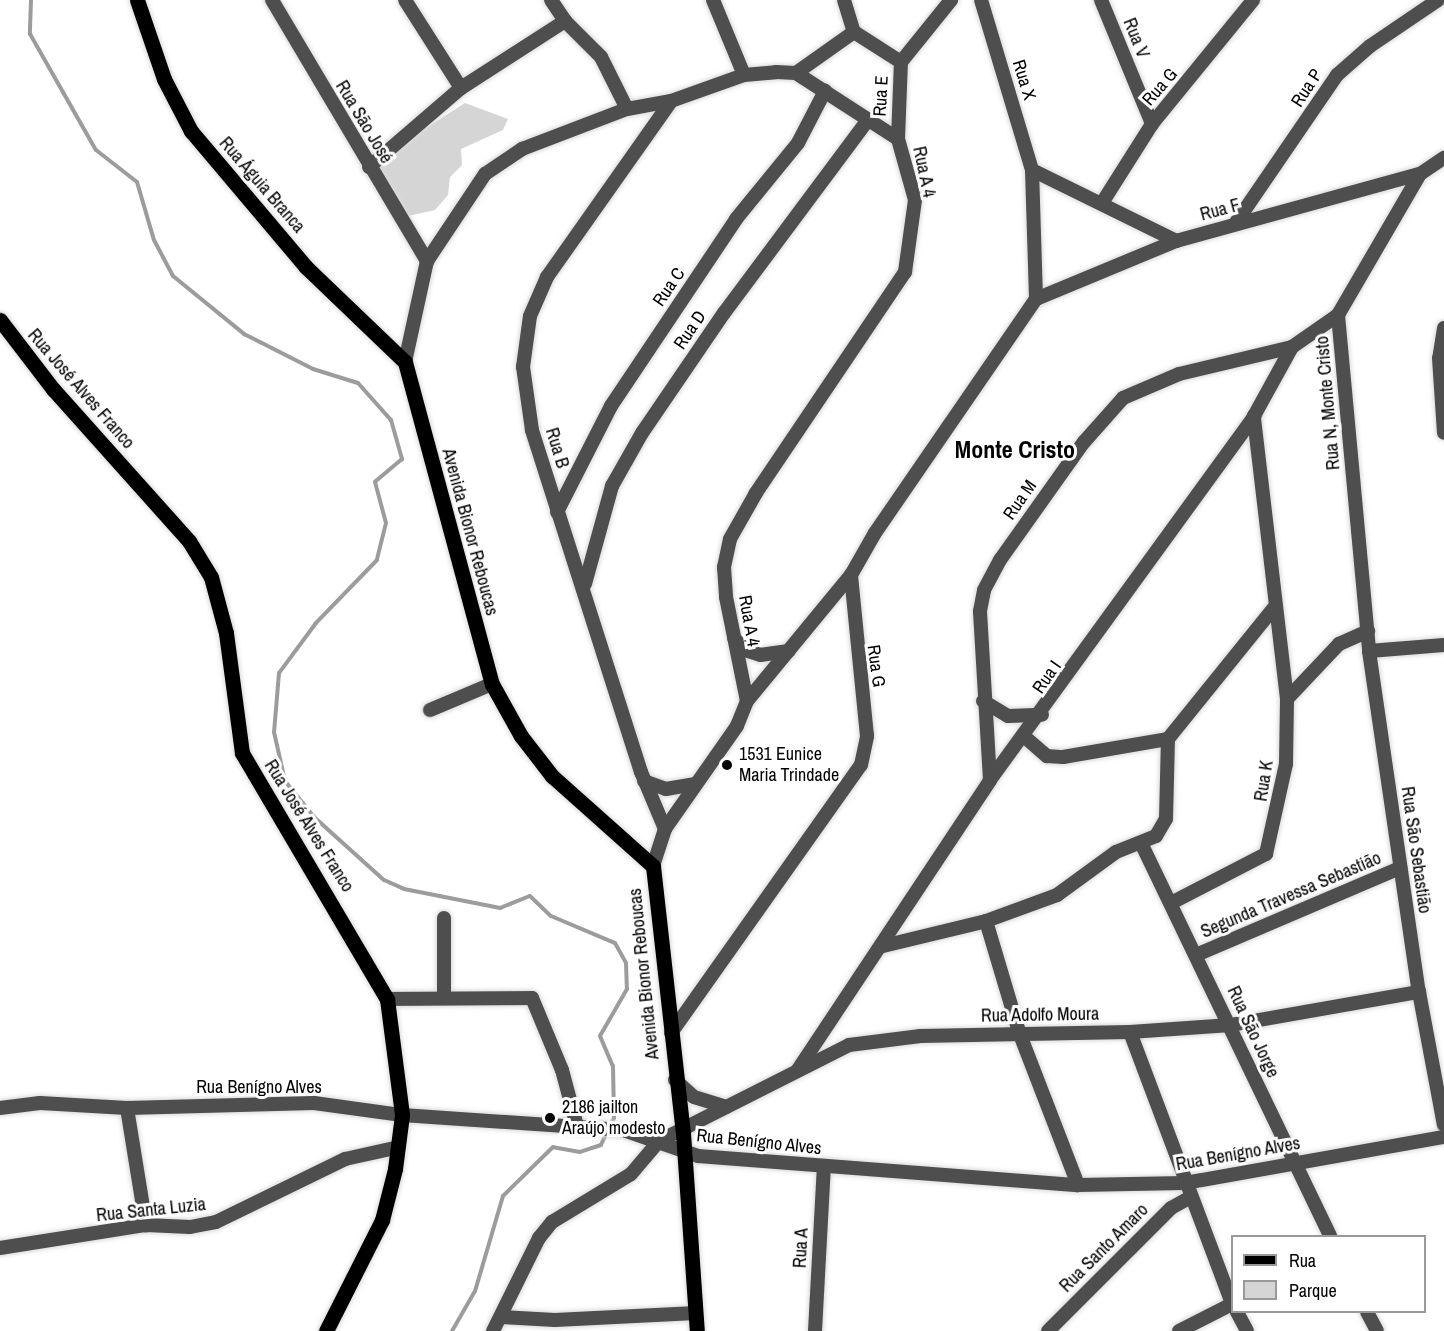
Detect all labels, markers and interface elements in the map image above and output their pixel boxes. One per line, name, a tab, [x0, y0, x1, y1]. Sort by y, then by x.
street label: Rua V	[1118, 15, 1154, 61]
street label: Rua X	[1008, 57, 1040, 103]
street label: Rua G	[1138, 64, 1182, 110]
street label: Rua P	[1287, 65, 1327, 111]
street label: Rua E	[869, 75, 893, 117]
street label: Rua São José	[331, 77, 397, 167]
street label: Rua Águia Branca	[214, 132, 310, 238]
street label: Rua A 4	[908, 144, 940, 200]
street label: Rua F	[1198, 194, 1242, 226]
street label: Rua C	[648, 264, 690, 310]
street label: Rua D	[669, 307, 711, 353]
street label: Rua José Alves Franco	[23, 324, 139, 454]
street label: Rua N, Monte Cristo	[1311, 335, 1345, 471]
street label: Rua B	[541, 425, 573, 471]
district label: Monte Cristo	[955, 436, 1075, 464]
street label: Avenida Bionor Reboucas	[437, 446, 503, 618]
street label: Rua M	[999, 476, 1041, 524]
street label: Rua A 4	[734, 593, 764, 649]
street label: Rua G	[862, 643, 890, 689]
street label: Rua I	[1028, 656, 1066, 698]
place label: 1531 Eunice Maria Trindade	[739, 744, 839, 786]
street label: Rua José Alves Franco	[259, 756, 359, 896]
marker: 1531 Eunice Maria Trindade	[720, 758, 734, 772]
street label: Rua K	[1250, 759, 1278, 803]
street label: Rua São Sebastião	[1396, 785, 1436, 915]
street label: Segunda Travessa Sebastião	[1198, 847, 1384, 943]
street label: Avenida Bionor Reboucas	[624, 887, 664, 1061]
street label: Rua São Jorge	[1222, 983, 1284, 1081]
street label: Rua Adolfo Moura	[980, 1003, 1100, 1027]
street label: Rua Benígno Alves	[196, 1076, 322, 1098]
place label: 2186 jailton Araújo modesto	[562, 1097, 665, 1140]
marker: 2186 jailton Araújo modesto	[543, 1111, 557, 1125]
street label: Rua Benígno Alves	[695, 1125, 823, 1159]
street label: Rua Benígno Alves	[1174, 1132, 1302, 1176]
street label: Rua Santa Luzia	[95, 1194, 207, 1226]
street label: Rua Santo Amaro	[1055, 1199, 1153, 1297]
street label: Rua A	[789, 1227, 813, 1269]
legend	[1231, 1235, 1426, 1313]
text: Rua	[1289, 1248, 1316, 1273]
text: Parque	[1289, 1278, 1337, 1303]

